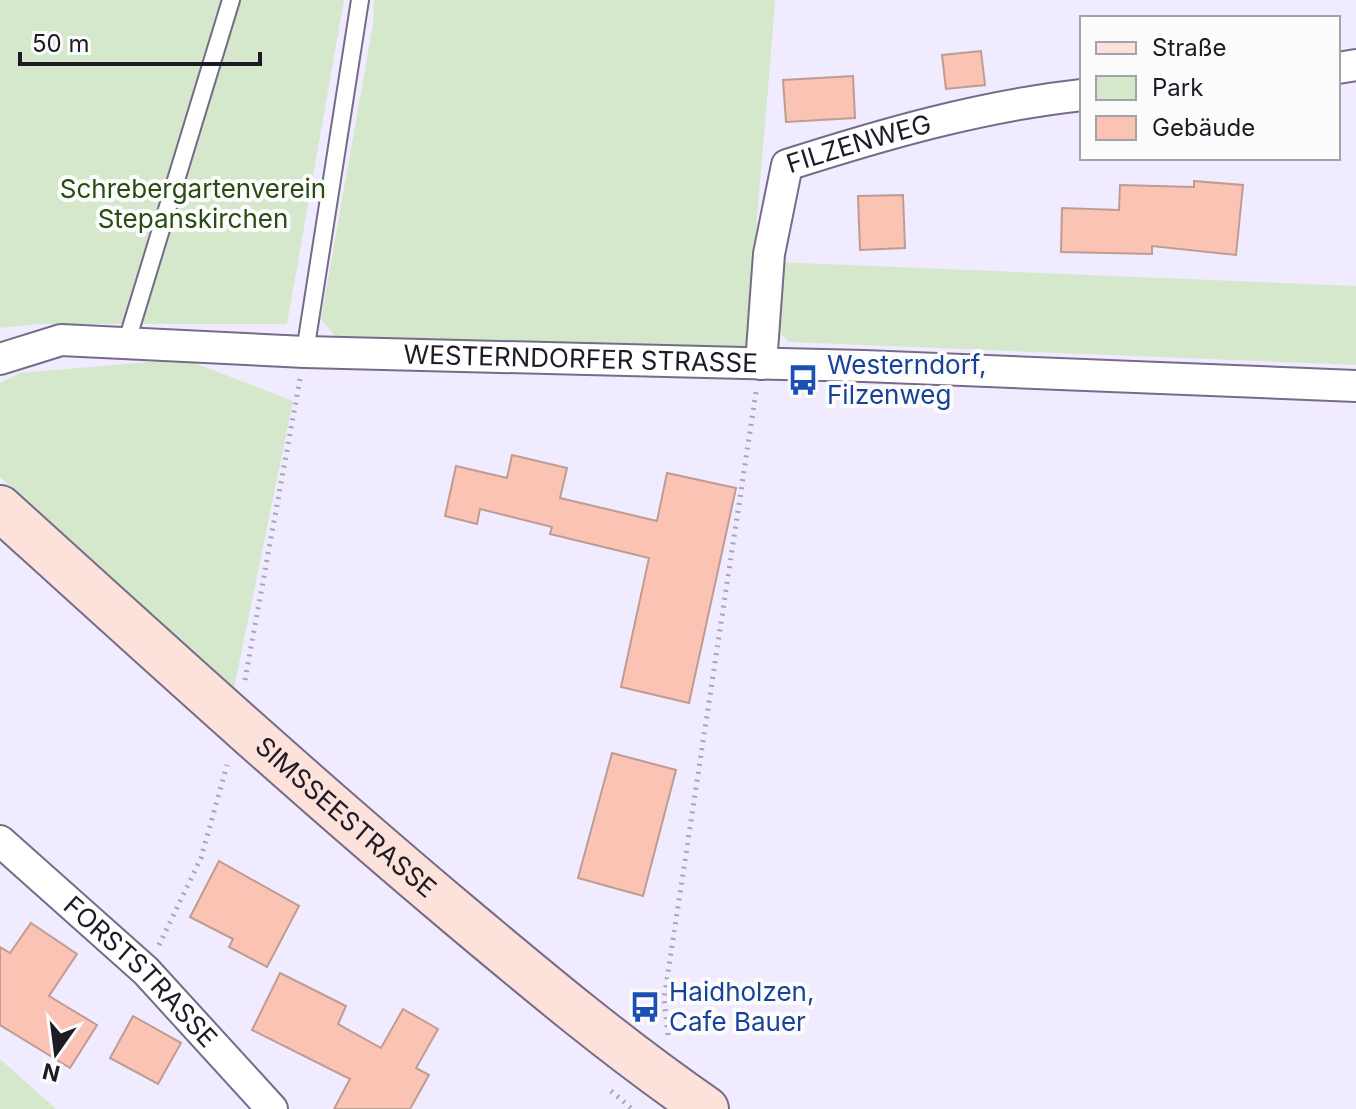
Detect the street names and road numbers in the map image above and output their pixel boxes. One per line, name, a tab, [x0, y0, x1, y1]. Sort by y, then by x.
street label: FILZENWEG	[782, 108, 934, 179]
street label: WESTERNDORFER STRASSE	[403, 338, 758, 378]
street label: SIMSSEESTRASSE	[250, 730, 443, 904]
street label: FORSTSTRASSE	[58, 889, 224, 1053]

